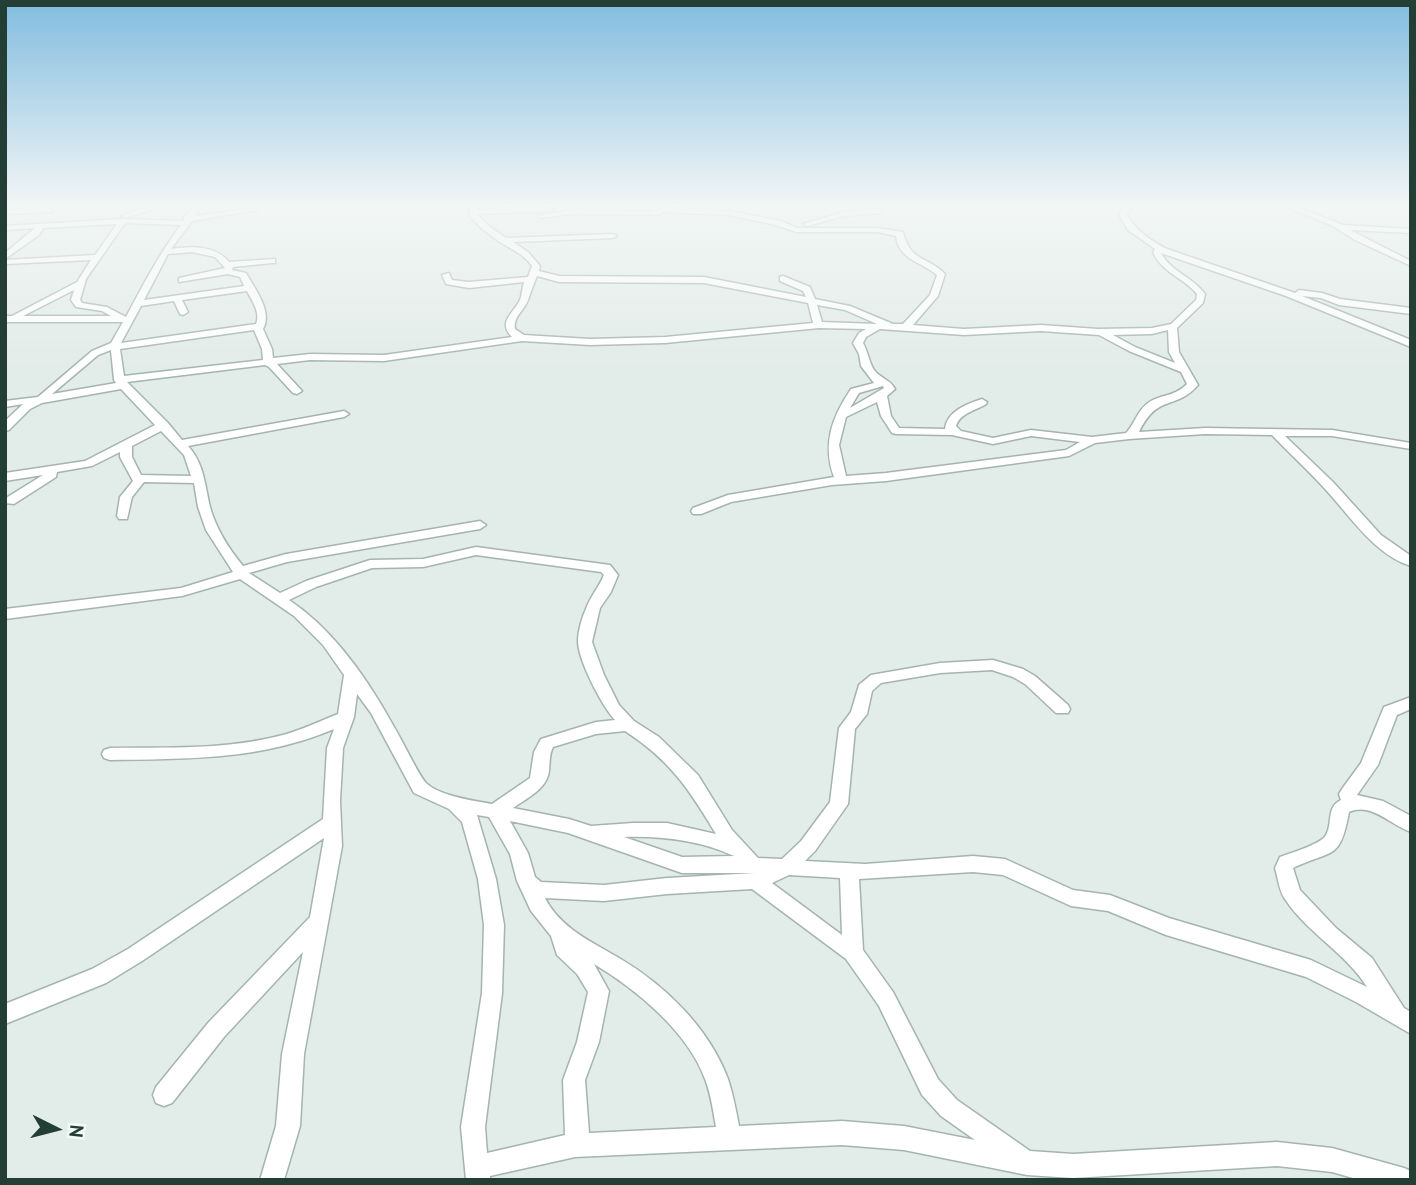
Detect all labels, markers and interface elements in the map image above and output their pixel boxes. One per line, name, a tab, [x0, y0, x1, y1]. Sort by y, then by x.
north arrow	[21, 1094, 91, 1164]
text: N	[64, 1124, 89, 1139]

